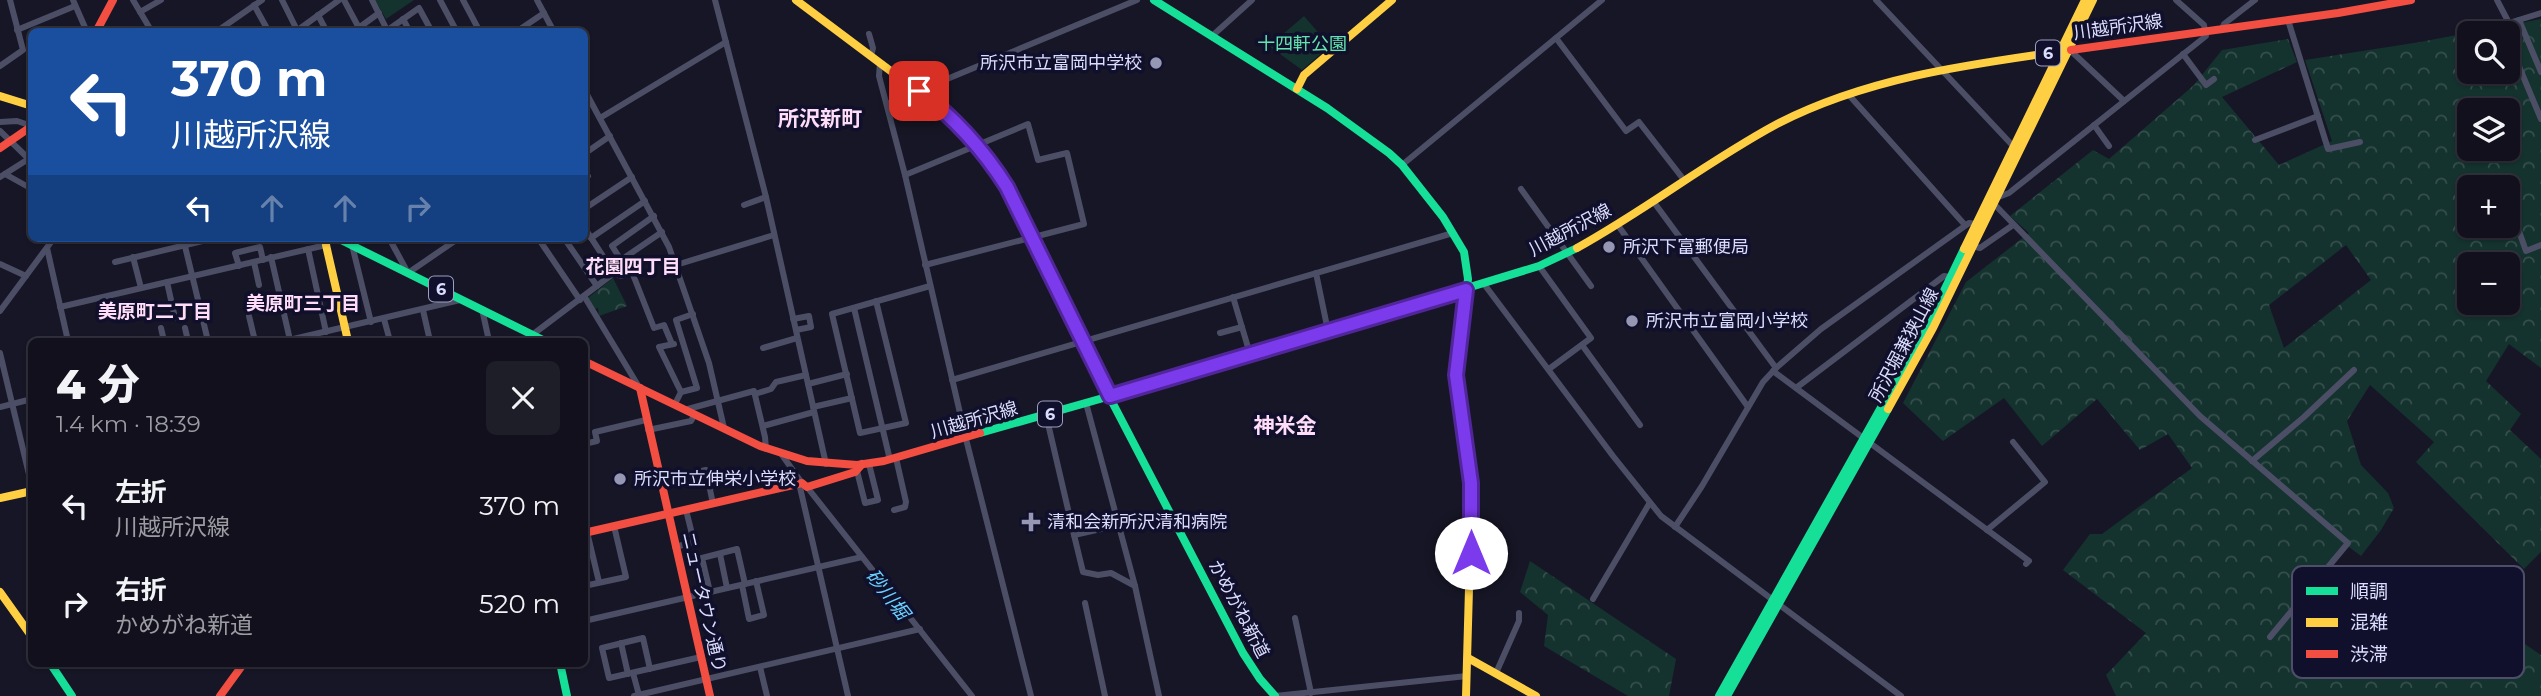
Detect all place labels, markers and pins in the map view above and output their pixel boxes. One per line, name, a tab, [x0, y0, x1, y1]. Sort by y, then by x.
place label: 所沢市立富岡中学校	[980, 52, 1142, 74]
marker: 所沢市立富岡中学校	[1148, 55, 1164, 71]
pin	[889, 61, 949, 121]
place label: 所沢下富郵便局	[1623, 236, 1749, 258]
marker: 所沢下富郵便局	[1601, 239, 1617, 255]
place label: 所沢市立富岡小学校	[1646, 310, 1808, 332]
marker: 所沢市立富岡小学校	[1624, 313, 1640, 329]
place label: 所沢市立伸栄小学校	[634, 468, 796, 490]
marker: 所沢市立伸栄小学校	[612, 471, 628, 487]
place label: 清和会新所沢清和病院	[1047, 511, 1227, 533]
marker: 清和会新所沢清和病院	[1021, 512, 1041, 532]

